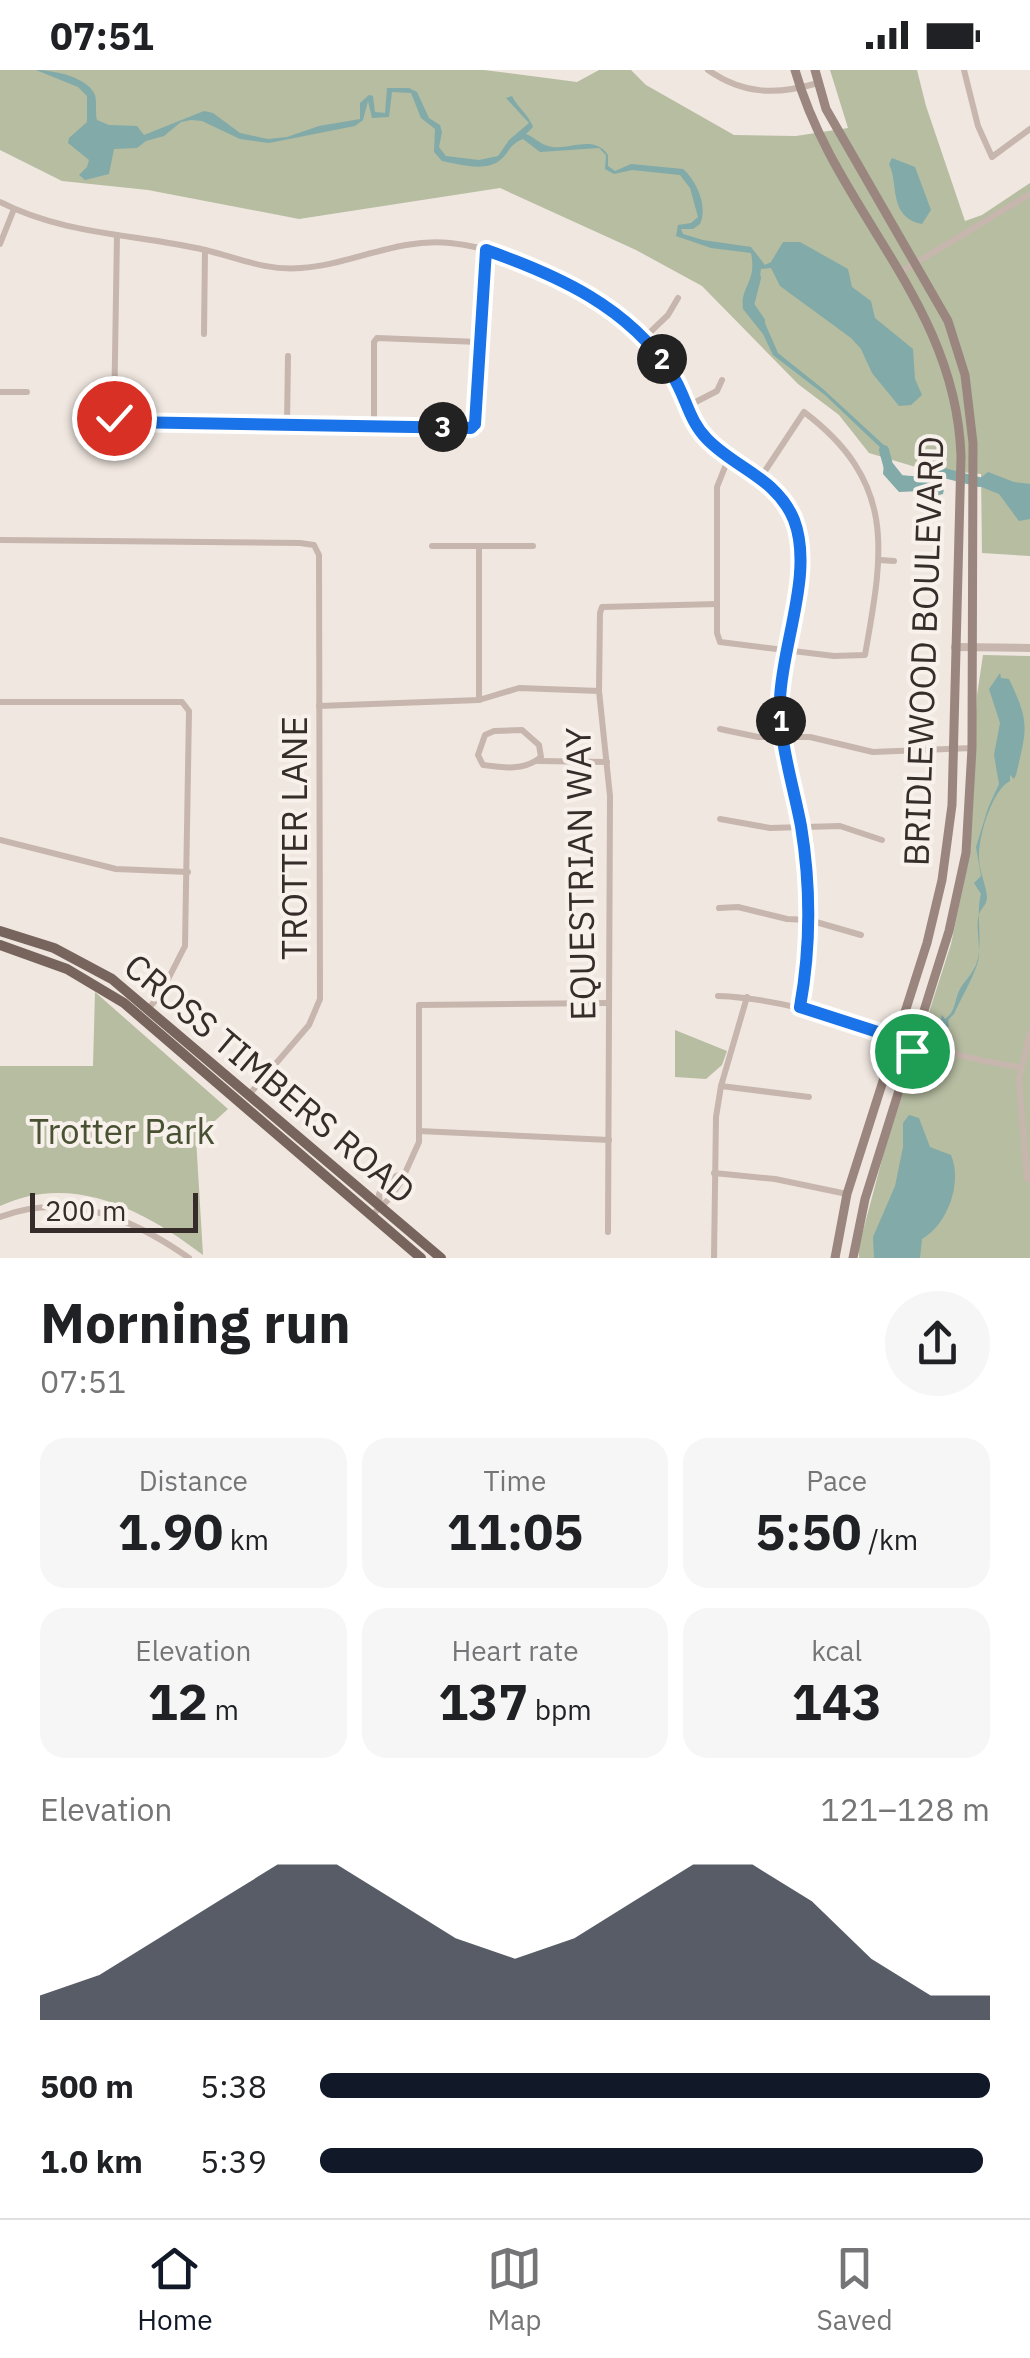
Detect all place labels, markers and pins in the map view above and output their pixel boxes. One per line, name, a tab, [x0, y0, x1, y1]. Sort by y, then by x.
pin: 2	[637, 334, 687, 384]
pin	[72, 376, 157, 461]
pin: 3	[418, 402, 468, 452]
pin: 1	[756, 696, 806, 746]
pin	[870, 1009, 955, 1094]

